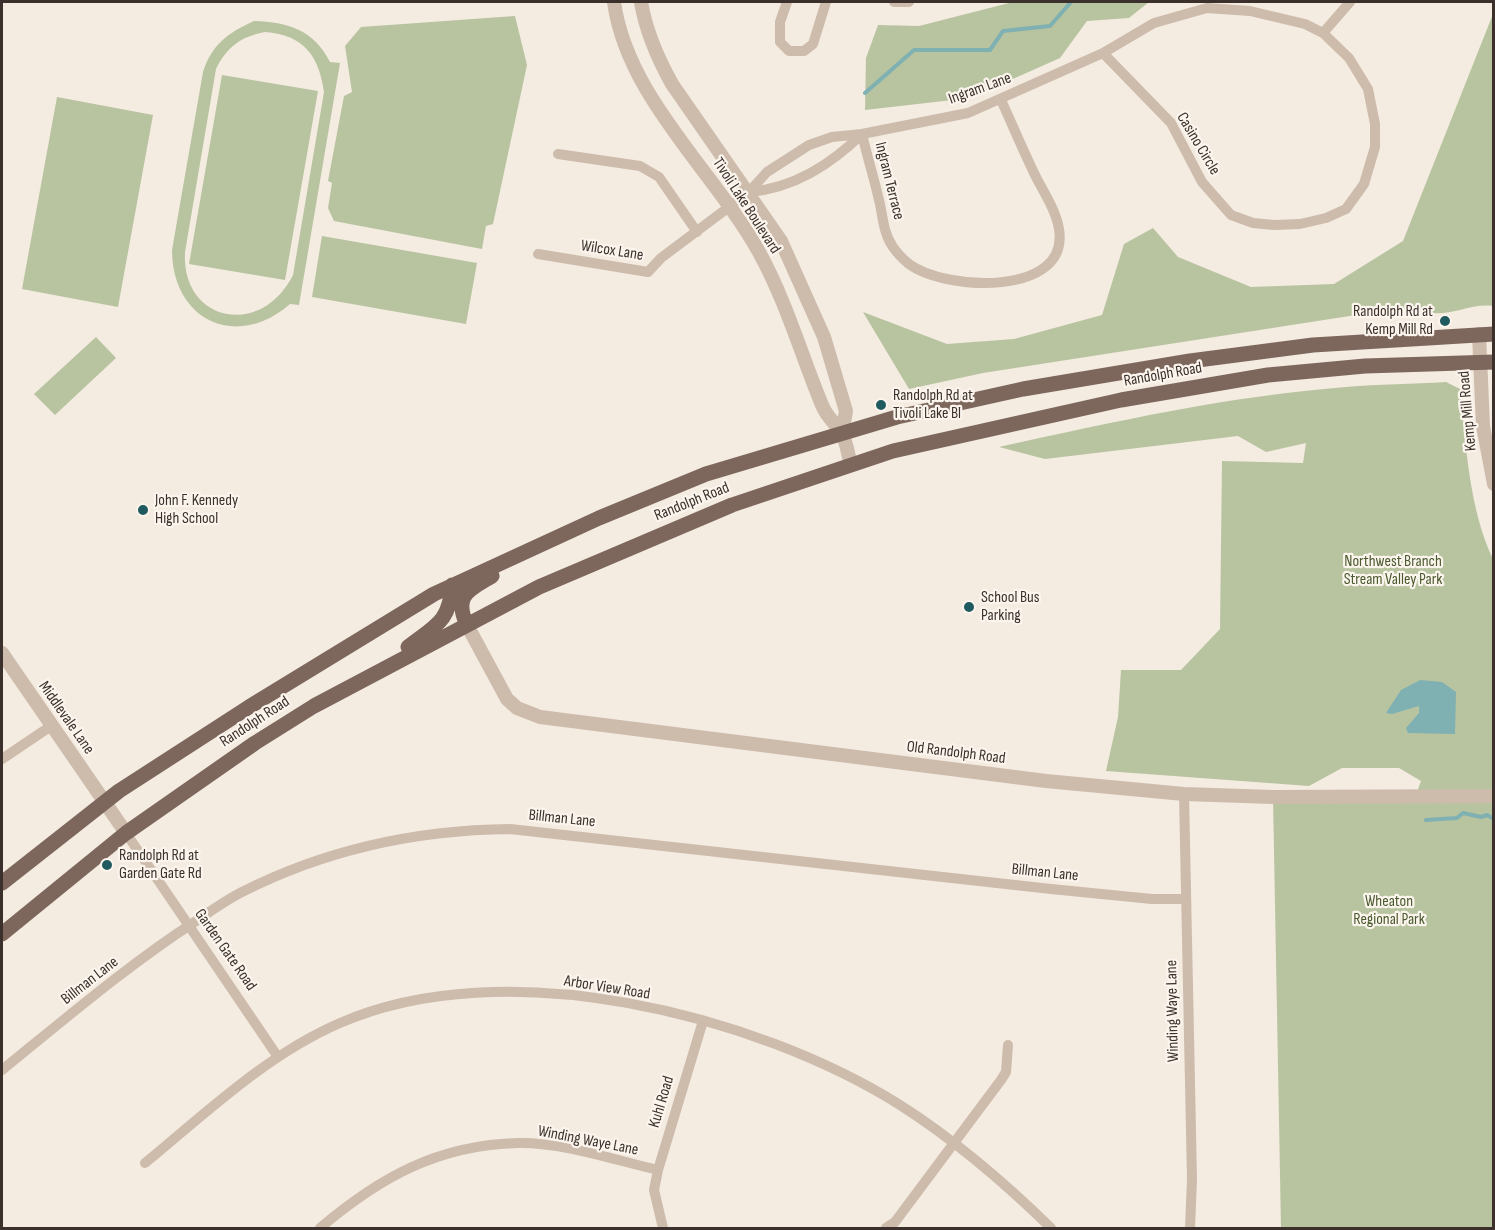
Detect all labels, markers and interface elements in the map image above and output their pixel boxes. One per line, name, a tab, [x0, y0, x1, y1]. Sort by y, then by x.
street label: Ingram Lane	[946, 69, 1014, 109]
street label: Casino Circle	[1172, 109, 1224, 179]
street label: Ingram Terrace	[870, 140, 908, 222]
street label: Tivoli Lake Boulevard	[708, 154, 784, 258]
street label: Wilcox Lane	[579, 237, 645, 265]
place label: Randolph Rd at Kemp Mill Rd	[1353, 302, 1433, 340]
marker: Randolph Rd at Kemp Mill Rd	[1438, 314, 1452, 328]
street label: Randolph Road	[1122, 359, 1204, 391]
street label: Kemp Mill Road	[1455, 370, 1481, 452]
place label: Randolph Rd at Tivoli Lake Bl	[893, 386, 973, 424]
marker: Randolph Rd at Tivoli Lake Bl	[874, 398, 888, 412]
street label: Randolph Road	[652, 478, 732, 526]
place label: John F. Kennedy High School	[155, 491, 238, 529]
marker: John F. Kennedy High School	[136, 503, 150, 517]
park label: Northwest Branch Stream Valley Park	[1344, 552, 1442, 590]
place label: School Bus Parking	[981, 588, 1039, 626]
marker: School Bus Parking	[962, 600, 976, 614]
street label: Middlevale Lane	[34, 678, 98, 758]
street label: Randolph Road	[217, 692, 293, 752]
street label: Old Randolph Road	[906, 737, 1006, 769]
street label: Billman Lane	[528, 806, 596, 832]
place label: Randolph Rd at Garden Gate Rd	[119, 846, 202, 884]
marker: Randolph Rd at Garden Gate Rd	[100, 858, 114, 872]
street label: Billman Lane	[1011, 860, 1079, 886]
park label: Wheaton Regional Park	[1353, 892, 1425, 930]
street label: Garden Gate Road	[190, 905, 260, 995]
street label: Billman Lane	[58, 953, 122, 1009]
street label: Winding Waye Lane	[1163, 960, 1183, 1062]
street label: Arbor View Road	[563, 972, 651, 1004]
street label: Kuhl Road	[645, 1074, 679, 1130]
street label: Winding Waye Lane	[536, 1122, 640, 1160]

